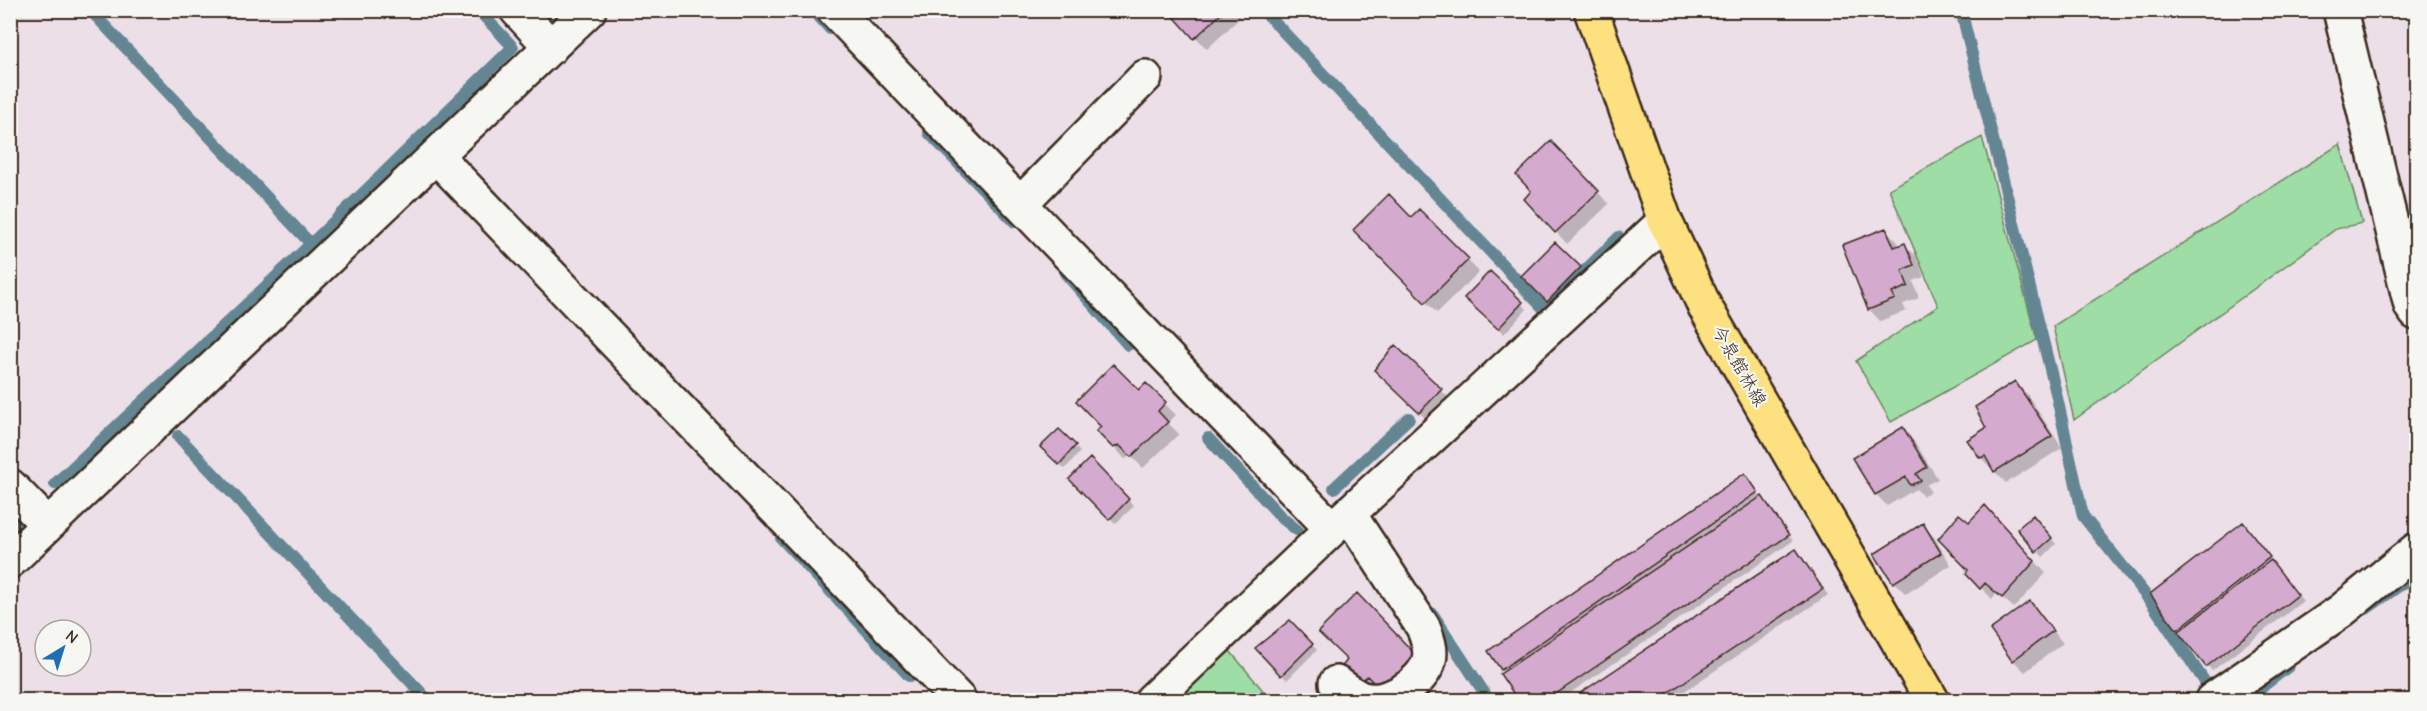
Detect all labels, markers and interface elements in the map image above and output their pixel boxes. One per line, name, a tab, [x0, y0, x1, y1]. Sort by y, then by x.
street label: 今泉館林線	[1707, 322, 1771, 410]
north arrow	[33, 618, 93, 678]
text: N	[62, 627, 81, 647]

